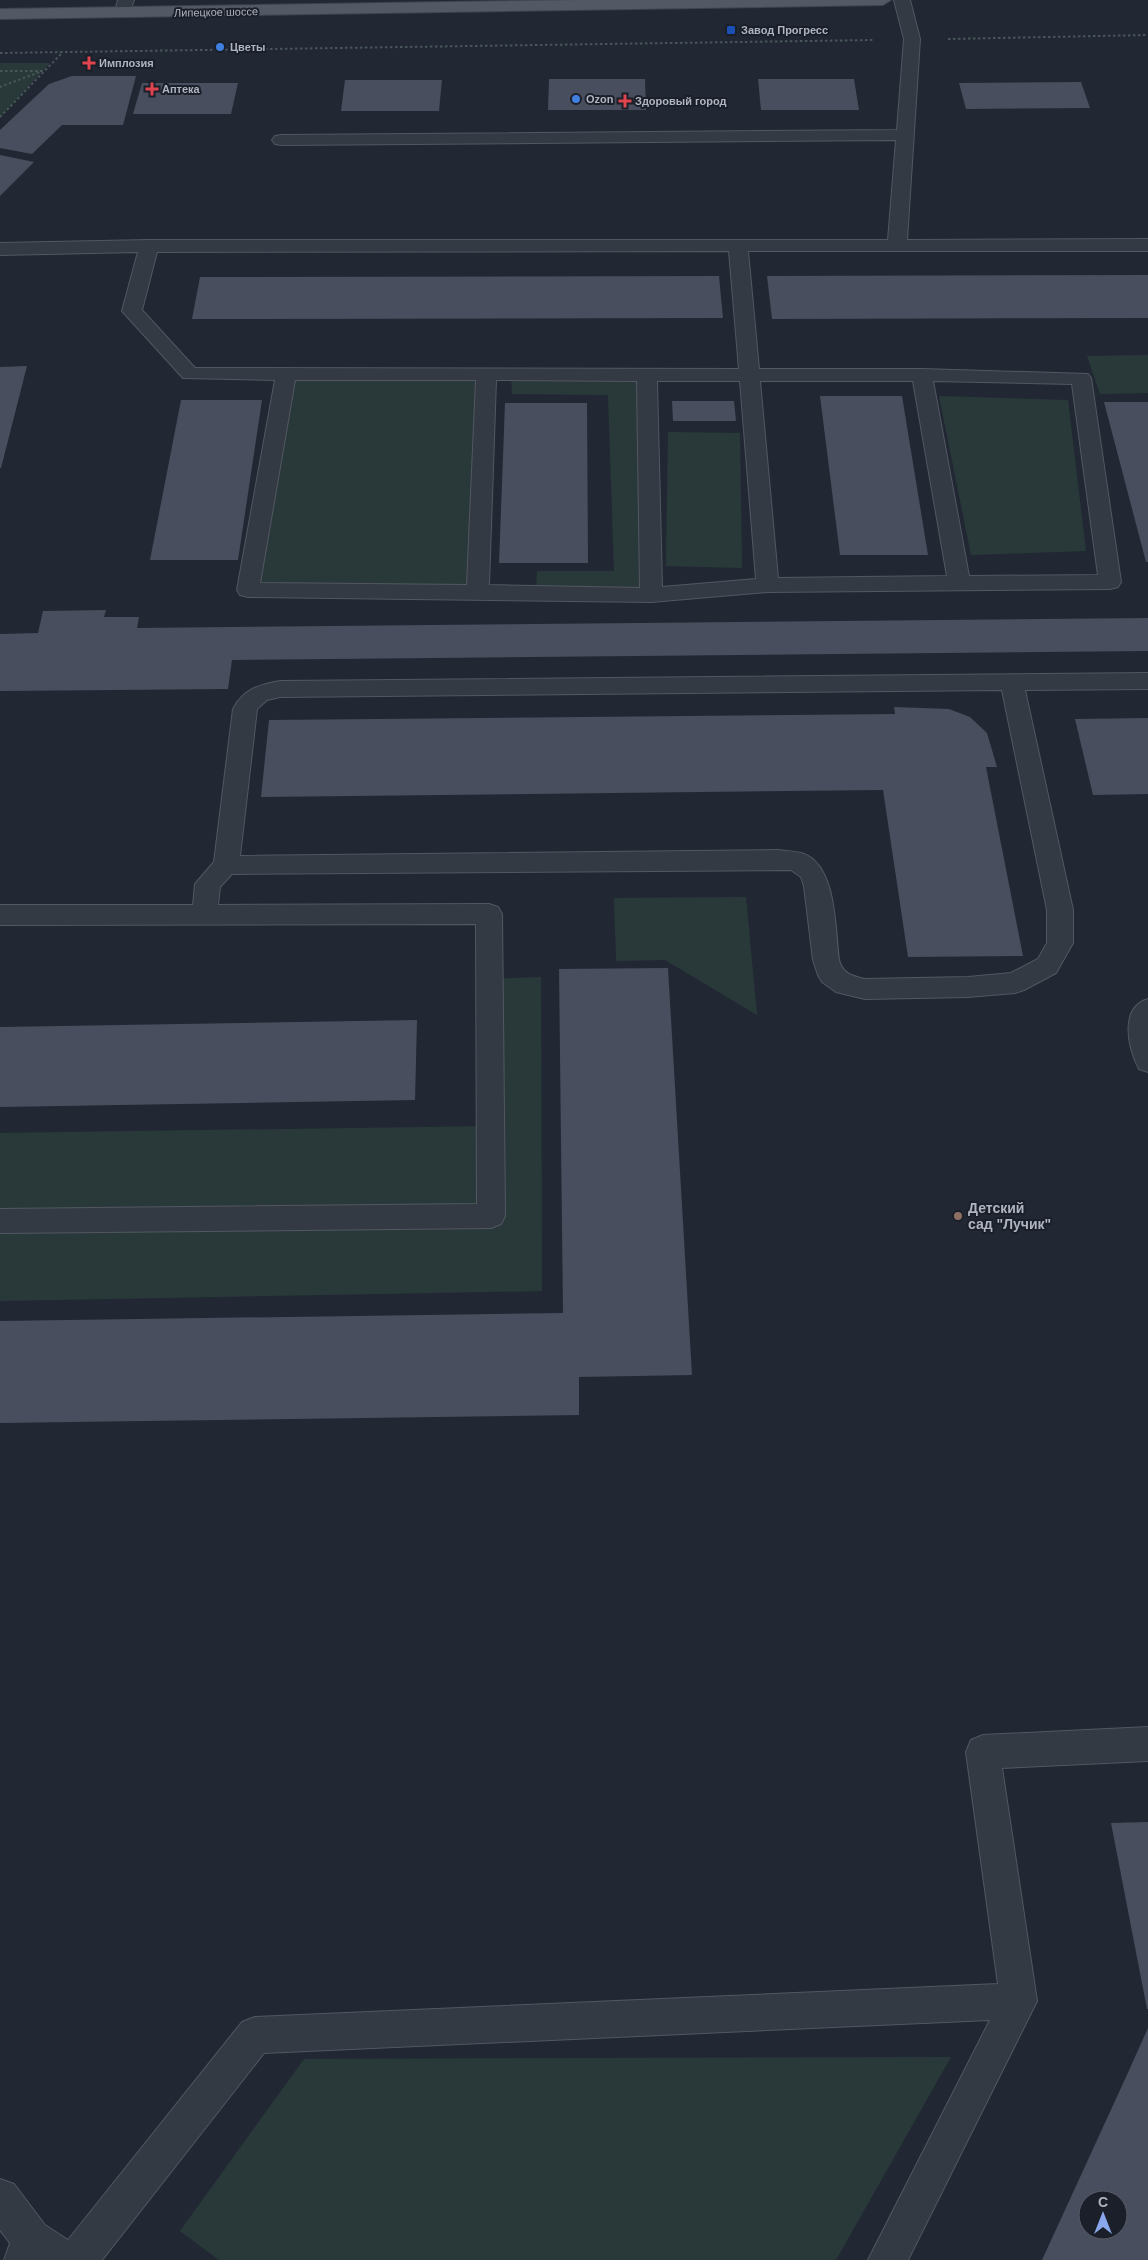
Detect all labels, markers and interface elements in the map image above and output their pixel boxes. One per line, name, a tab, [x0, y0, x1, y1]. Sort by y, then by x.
street label: Липецкое шоссе	[174, 5, 258, 19]
marker: Завод Прогресс	[725, 24, 737, 36]
place label: Завод Прогресс	[741, 24, 828, 36]
marker: Цветы	[214, 41, 226, 53]
place label: Цветы	[230, 41, 265, 53]
marker: Имплозия	[83, 57, 95, 69]
place label: Имплозия	[99, 57, 154, 69]
marker: Аптека	[146, 83, 158, 95]
place label: Аптека	[162, 83, 201, 95]
marker: Ozon	[570, 93, 582, 105]
place label: Ozon	[586, 93, 614, 105]
marker: Здоровый город	[619, 95, 631, 107]
place label: Здоровый город	[635, 95, 726, 107]
place label: Детский сад "Лучик"	[968, 1200, 1051, 1232]
marker: Детский сад "Лучик"	[952, 1210, 964, 1222]
north arrow	[1078, 2190, 1128, 2240]
text: С	[1098, 2194, 1108, 2210]

